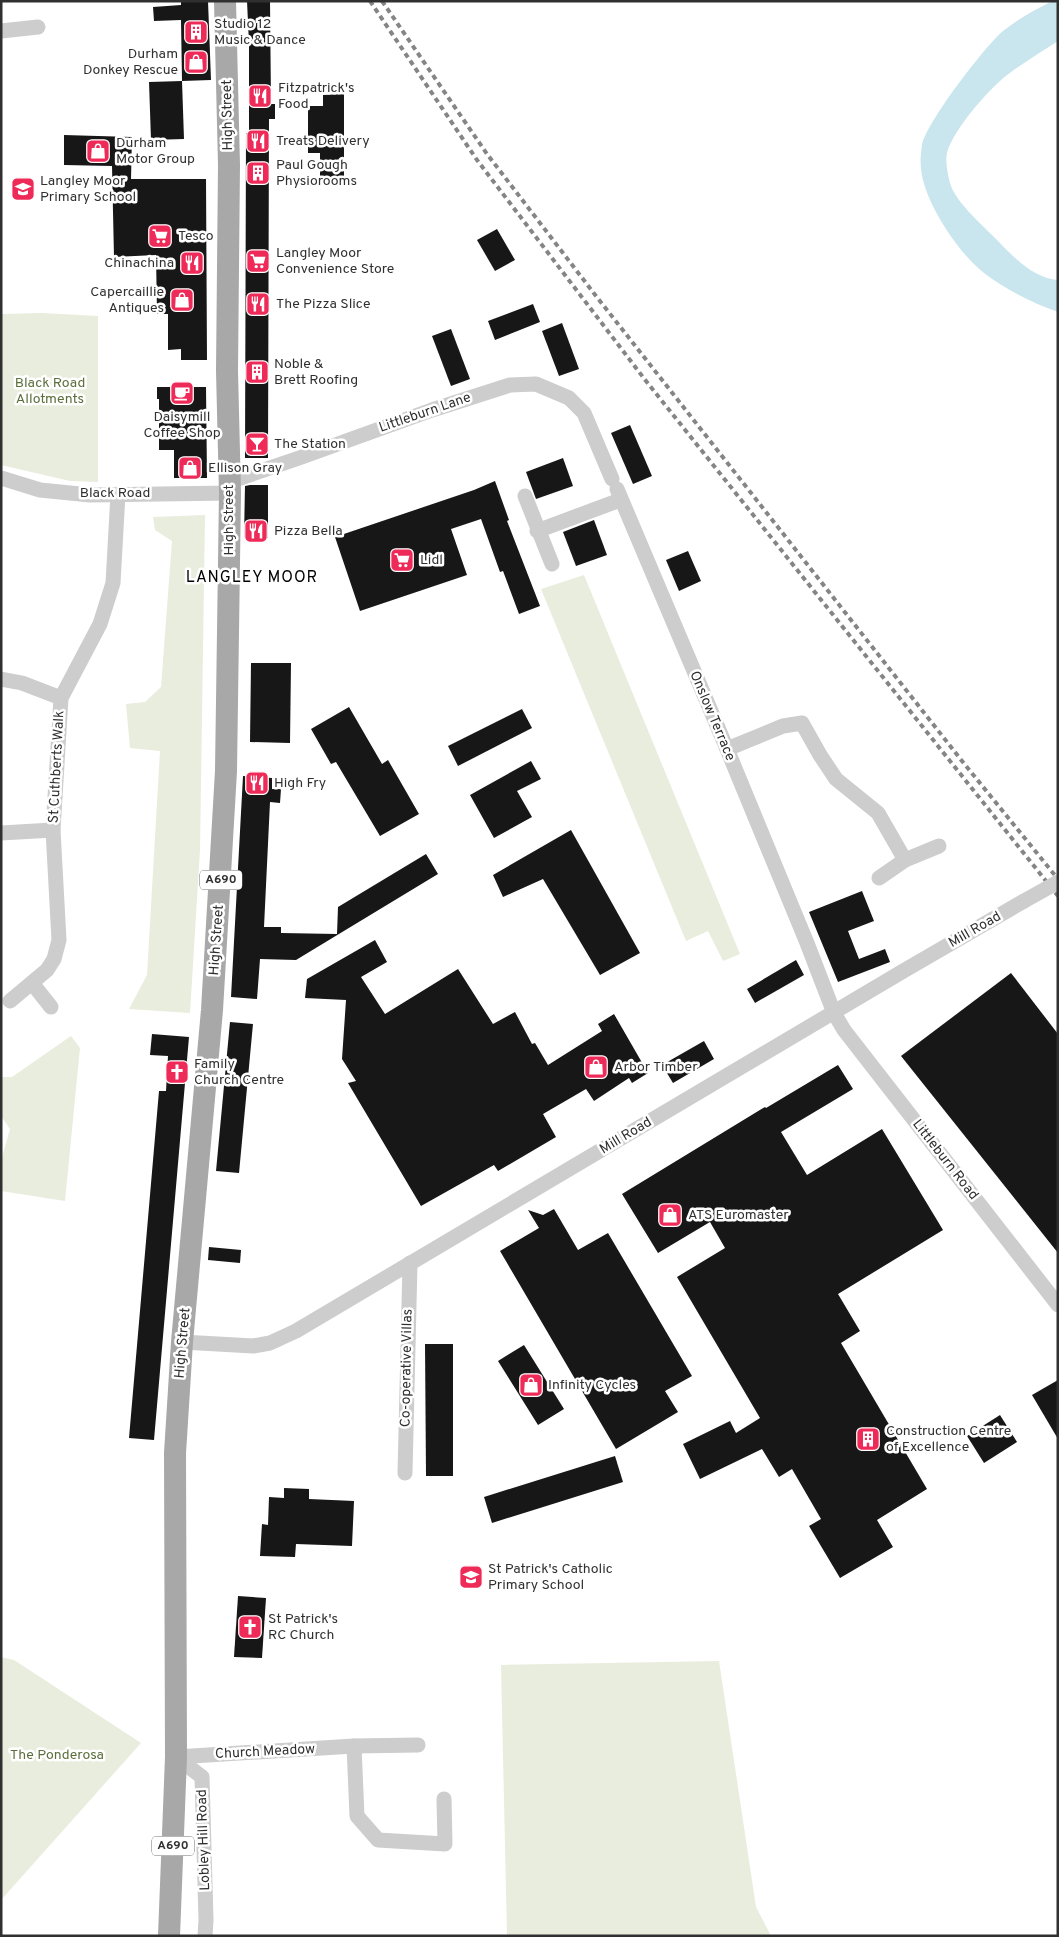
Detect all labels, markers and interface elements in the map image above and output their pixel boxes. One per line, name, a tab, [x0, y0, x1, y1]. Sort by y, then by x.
place label: Studio 12 Music & Dance	[214, 16, 306, 49]
building icon: Studio 12 Music & Dance	[183, 19, 209, 45]
place label: Durham Donkey Rescue	[83, 46, 178, 79]
shop icon: Durham Donkey Rescue	[183, 49, 209, 75]
street label: High Street	[219, 79, 237, 151]
place label: Fitzpatrick's Food	[278, 80, 355, 113]
restaurant icon: Fitzpatrick's Food	[247, 83, 273, 109]
restaurant icon: Treats Delivery	[245, 128, 271, 154]
place label: Treats Delivery	[276, 133, 370, 150]
place label: Durham Motor Group	[116, 135, 195, 168]
shop icon: Durham Motor Group	[85, 138, 111, 164]
place label: Paul Gough Physiorooms	[276, 157, 357, 190]
building icon: Paul Gough Physiorooms	[245, 160, 271, 186]
place label: Langley Moor Primary School	[40, 173, 136, 206]
school or university icon: Langley Moor Primary School	[10, 176, 36, 202]
supermarket icon: Tesco	[147, 223, 173, 249]
place label: Tesco	[178, 228, 214, 245]
place label: Langley Moor Convenience Store	[276, 245, 394, 278]
supermarket icon: Langley Moor Convenience Store	[245, 248, 271, 274]
restaurant icon: Chinachina	[179, 250, 205, 276]
place label: Chinachina	[104, 255, 174, 272]
place label: Capercaillie Antiques	[90, 284, 164, 317]
shop icon: Capercaillie Antiques	[169, 287, 195, 313]
restaurant icon: The Pizza Slice	[245, 291, 271, 317]
place label: The Pizza Slice	[276, 296, 371, 313]
place label: Noble & Brett Roofing	[274, 356, 358, 389]
building icon: Noble & Brett Roofing	[244, 359, 270, 385]
park label: Black Road Allotments	[15, 375, 85, 408]
cafe icon: Daisymill Coffee Shop	[169, 380, 195, 406]
street label: Littleburn Lane	[377, 389, 473, 437]
place label: Daisymill Coffee Shop	[143, 409, 221, 442]
bar icon: The Station	[244, 431, 270, 457]
place label: The Station	[274, 436, 346, 453]
shop icon: Ellison Gray	[177, 455, 203, 481]
place label: Ellison Gray	[208, 460, 282, 477]
street label: Black Road	[80, 485, 150, 502]
street label: High Street	[221, 485, 238, 555]
restaurant icon: Pizza Bella	[243, 518, 269, 544]
place label: Pizza Bella	[274, 523, 343, 540]
supermarket icon: Lidl	[389, 547, 415, 573]
place label: Lidl	[420, 552, 443, 569]
district label: LANGLEY MOOR	[186, 568, 318, 588]
street label: Onslow Terrace	[685, 668, 739, 764]
street label: St Cuthberts Walk	[46, 710, 68, 824]
restaurant icon: High Fry	[244, 770, 270, 796]
place label: High Fry	[274, 775, 326, 792]
road number: A690	[200, 870, 242, 890]
street label: High Street	[206, 904, 228, 976]
street label: Mill Road	[946, 908, 1004, 952]
shop icon: Arbor Timber	[583, 1054, 609, 1080]
place label: Family Church Centre	[194, 1056, 284, 1089]
church icon: Family Church Centre	[164, 1059, 190, 1085]
place label: Arbor Timber	[614, 1059, 698, 1076]
street label: Mill Road	[597, 1114, 655, 1158]
street label: Littleburn Road	[908, 1116, 982, 1204]
shop icon: ATS Euromaster	[657, 1202, 683, 1228]
place label: ATS Euromaster	[688, 1207, 789, 1224]
street label: High Street	[171, 1307, 195, 1379]
street label: Co-operative Villas	[397, 1309, 417, 1427]
shop icon: Infinity Cycles	[518, 1372, 544, 1398]
place label: Infinity Cycles	[548, 1377, 636, 1394]
place label: Construction Centre of Excellence	[886, 1423, 1011, 1456]
building icon: Construction Centre of Excellence	[855, 1426, 881, 1452]
place label: St Patrick's Catholic Primary School	[488, 1561, 613, 1594]
school or university icon: St Patrick's Catholic Primary School	[458, 1564, 484, 1590]
place label: St Patrick's RC Church	[268, 1611, 338, 1644]
church icon: St Patrick's RC Church	[237, 1614, 263, 1640]
street label: Church Meadow	[215, 1741, 315, 1763]
park label: The Ponderosa	[10, 1747, 104, 1764]
street label: Lobley Hill Road	[194, 1789, 214, 1891]
road number: A690	[152, 1836, 194, 1855]

